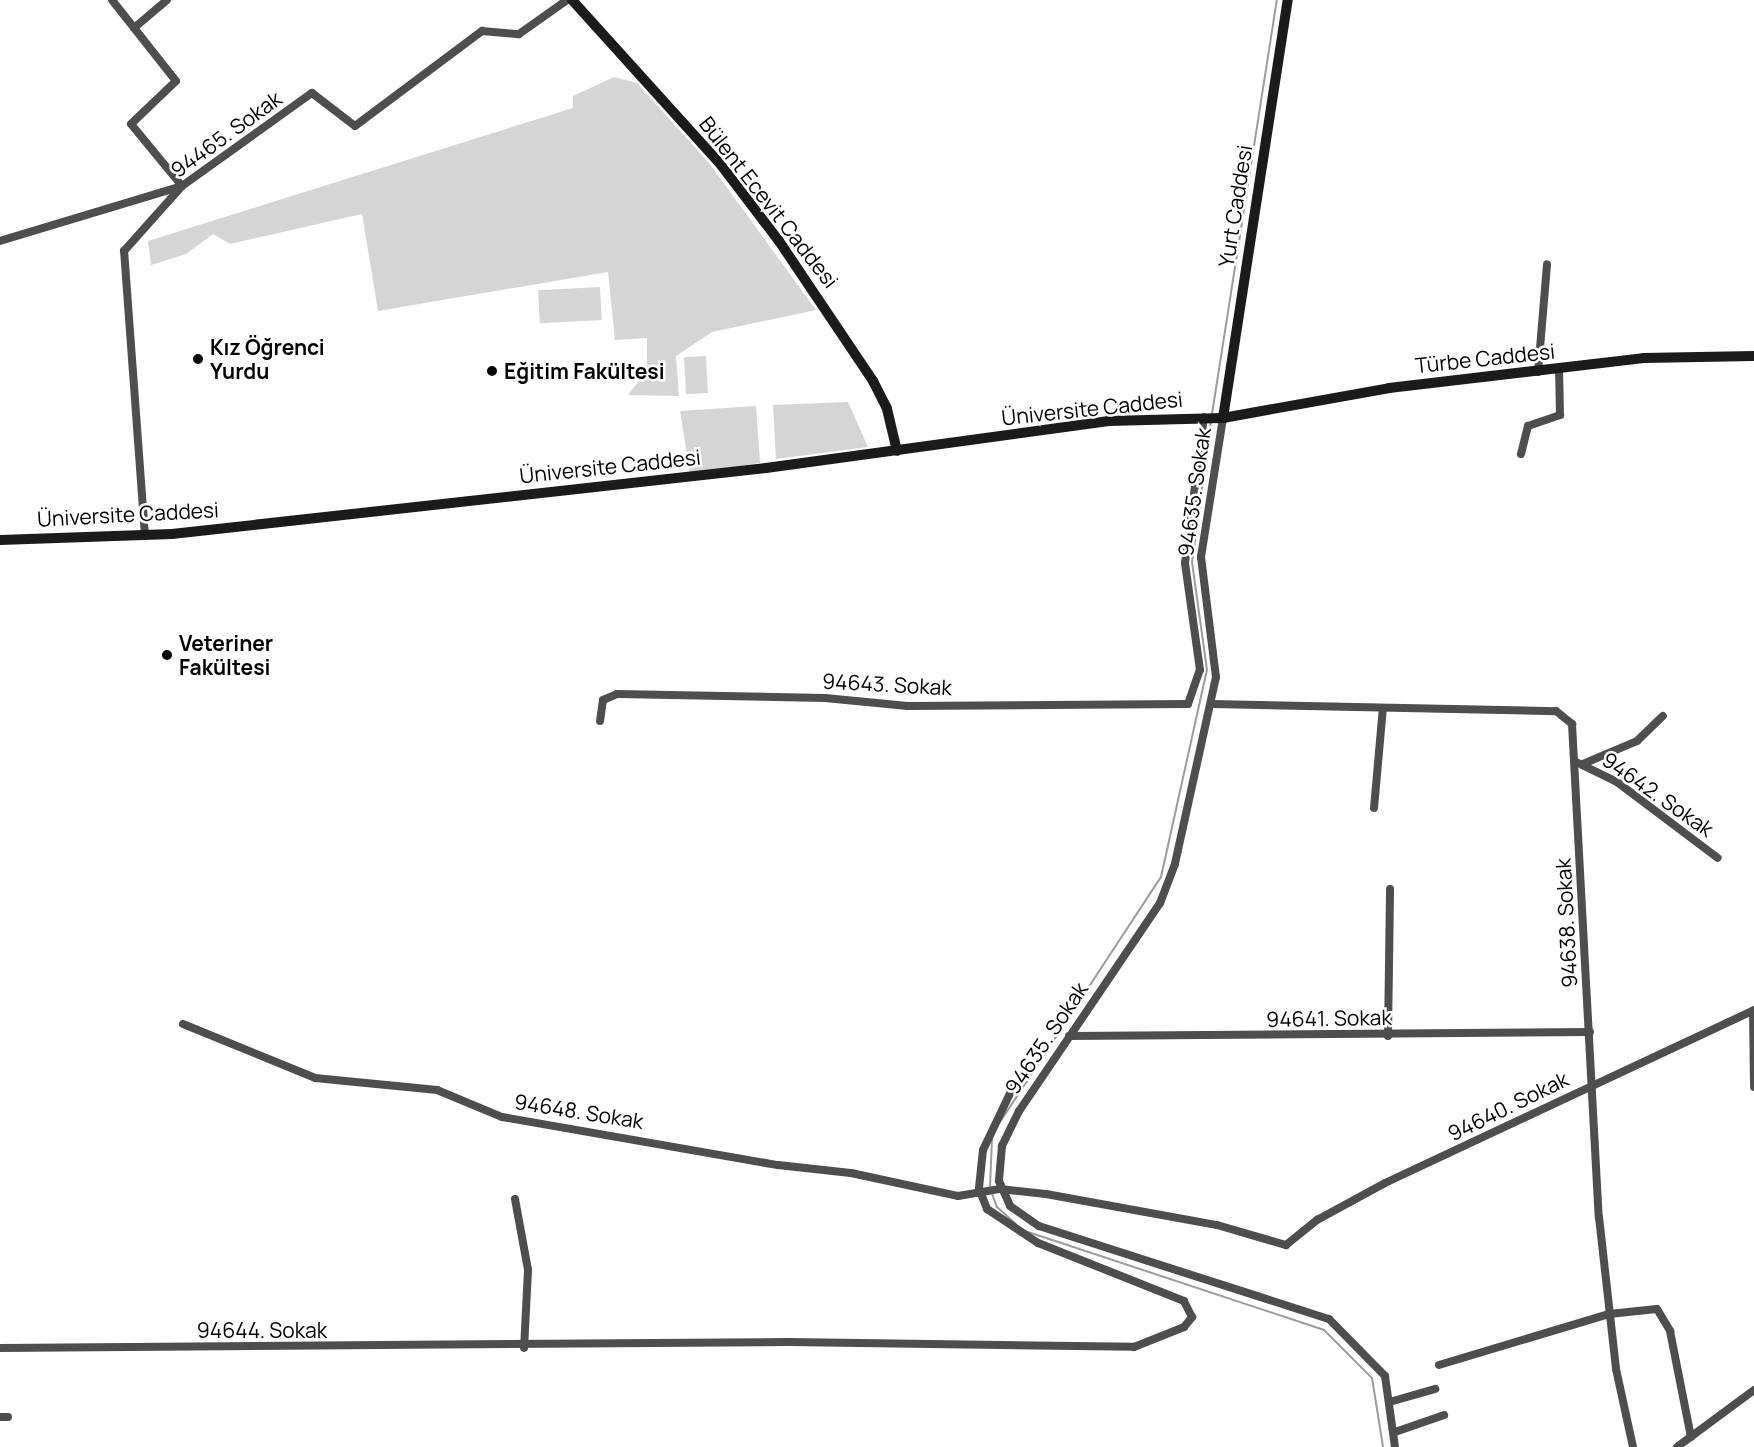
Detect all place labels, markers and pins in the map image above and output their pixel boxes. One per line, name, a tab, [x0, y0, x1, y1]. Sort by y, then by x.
place label: Kız Öğrenci Yurdu	[210, 334, 325, 384]
marker: Kız Öğrenci Yurdu	[191, 352, 205, 366]
place label: Eğitim Fakültesi	[504, 358, 665, 384]
marker: Eğitim Fakültesi	[485, 364, 499, 378]
place label: Veteriner Fakültesi	[179, 630, 273, 680]
marker: Veteriner Fakültesi	[160, 648, 174, 662]

